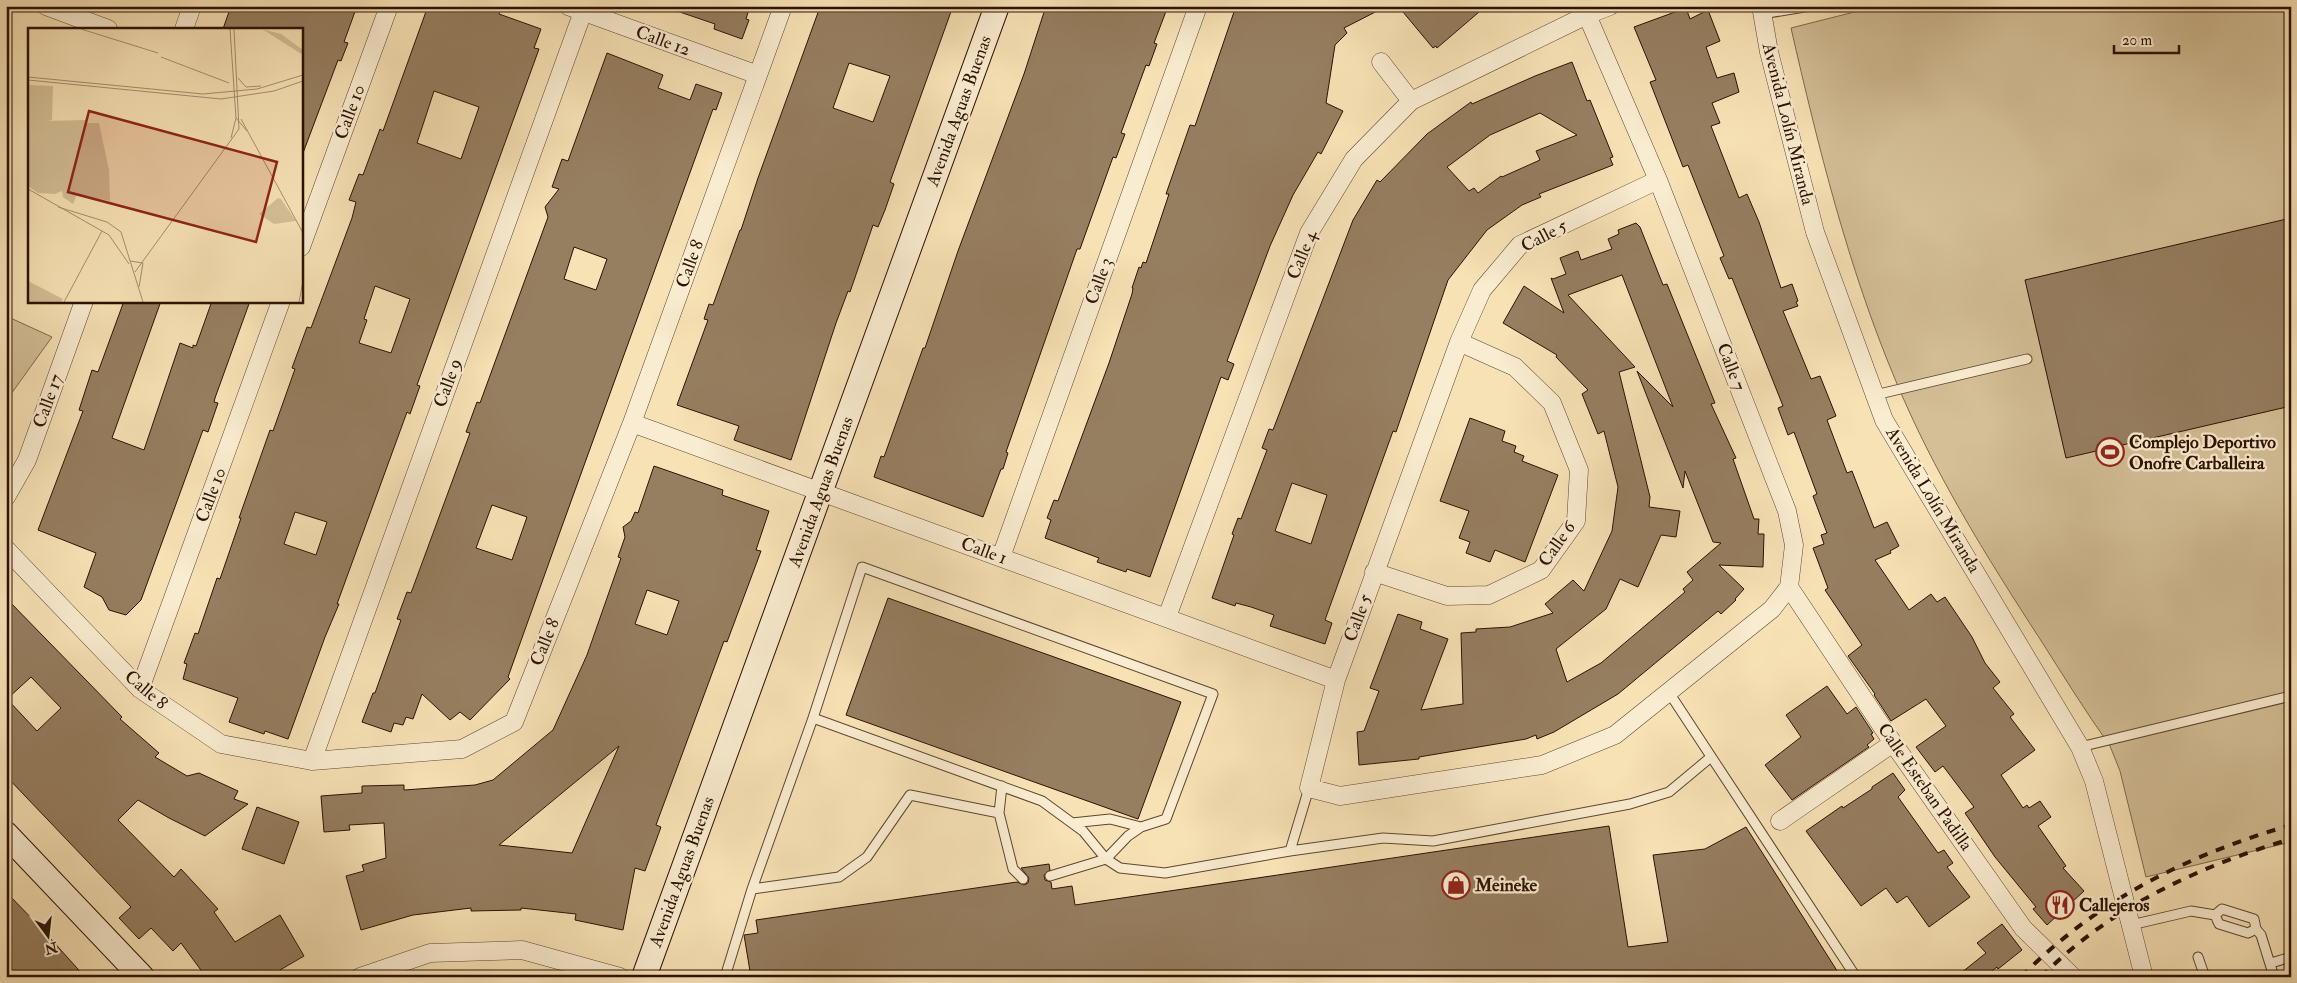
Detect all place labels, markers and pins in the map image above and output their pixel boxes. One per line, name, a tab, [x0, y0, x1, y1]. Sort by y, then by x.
place label: Complejo Deportivo Onofre Carballeira	[2129, 431, 2276, 475]
sports icon: Complejo Deportivo Onofre Carballeira	[2095, 437, 2125, 467]
shop icon: Meineke	[1441, 870, 1471, 900]
place label: Meineke	[1474, 874, 1538, 897]
restaurant icon: Callejeros	[2045, 890, 2075, 920]
place label: Callejeros	[2079, 894, 2149, 917]

